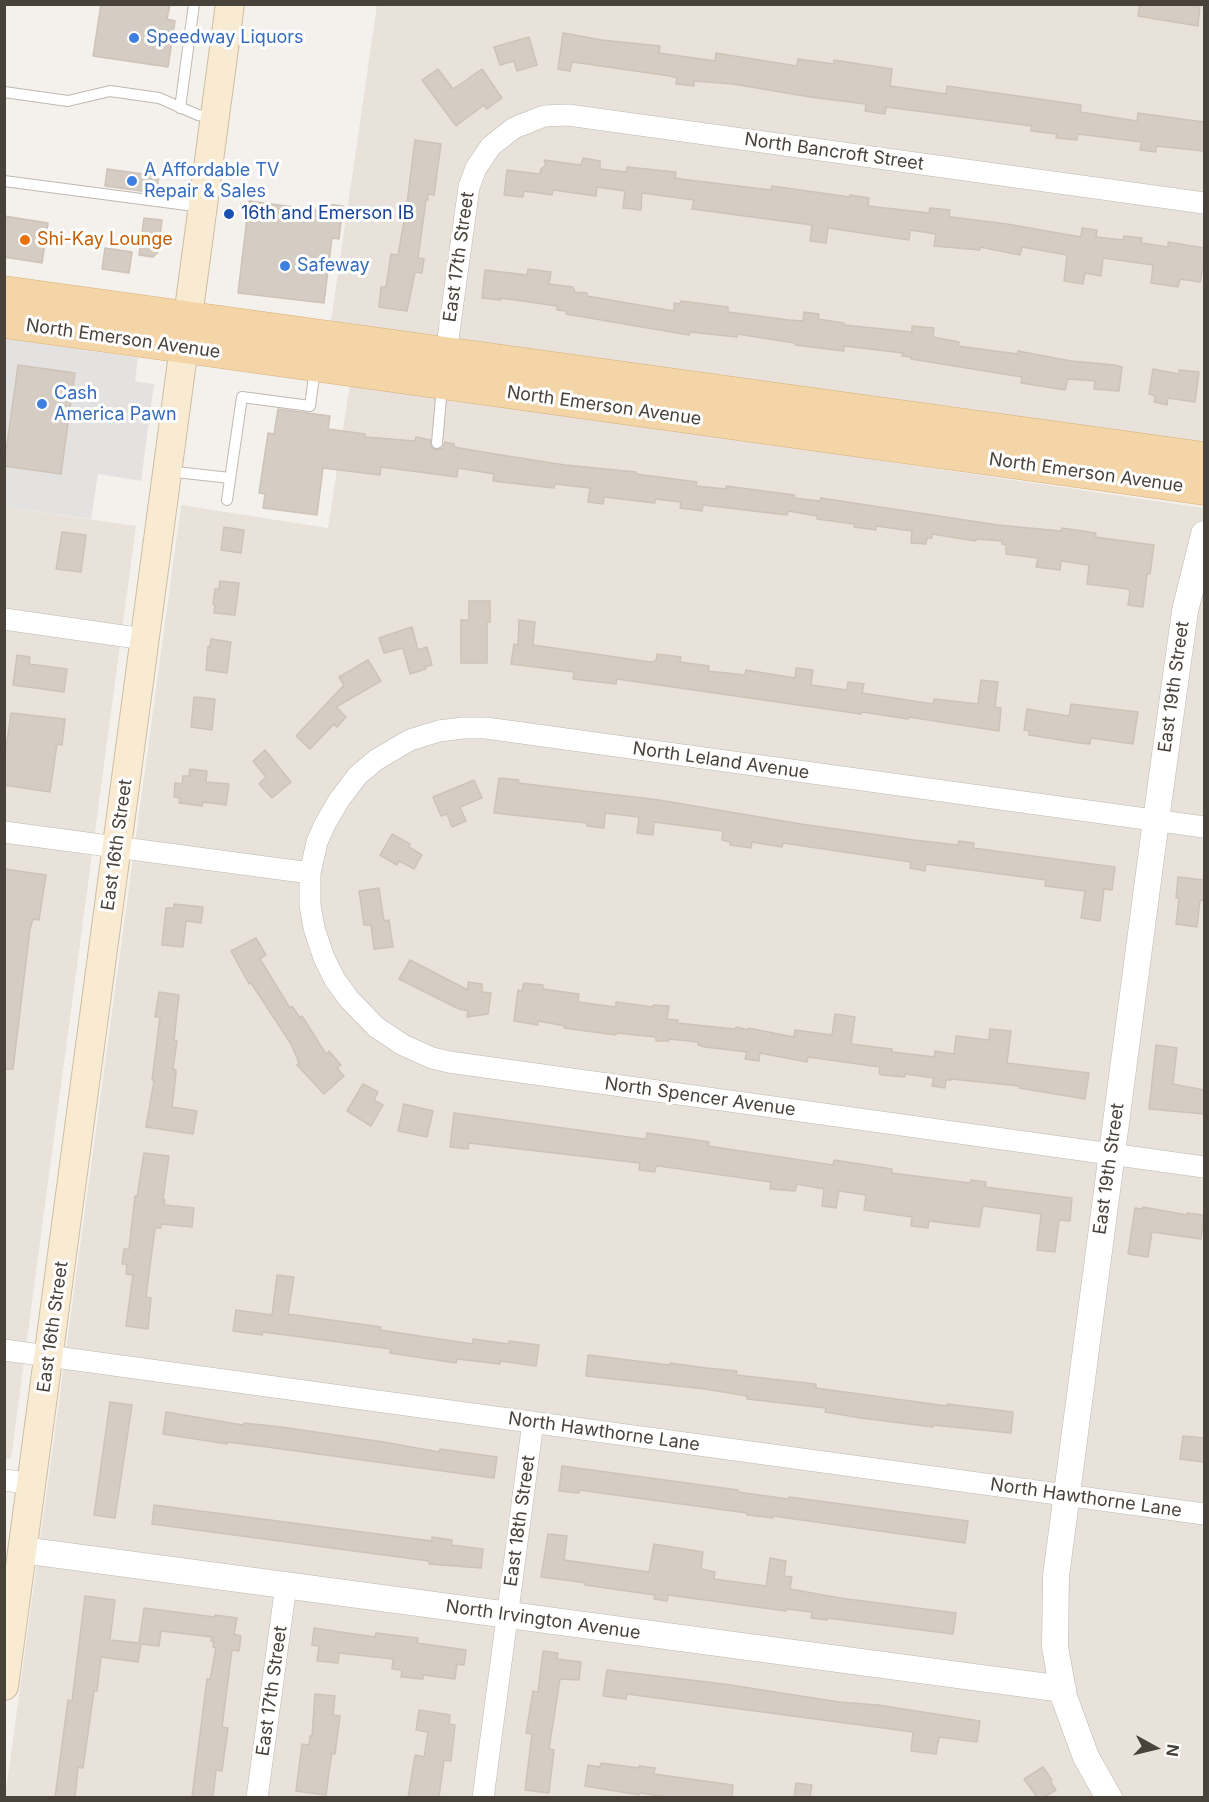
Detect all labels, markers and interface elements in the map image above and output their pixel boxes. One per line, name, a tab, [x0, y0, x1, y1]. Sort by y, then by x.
place label: Speedway Liquors	[146, 27, 304, 49]
marker: Speedway Liquors	[127, 31, 141, 45]
street label: North Bancroft Street	[743, 129, 925, 175]
place label: A Affordable TV Repair & Sales	[144, 160, 279, 202]
marker: A Affordable TV Repair & Sales	[125, 174, 139, 188]
street label: East 17th Street	[439, 190, 479, 324]
place label: 16th and Emerson IB	[241, 203, 414, 225]
marker: 16th and Emerson IB	[222, 207, 236, 221]
place label: Shi-Kay Lounge	[37, 229, 173, 251]
marker: Shi-Kay Lounge	[18, 233, 32, 247]
place label: Safeway	[297, 255, 370, 277]
marker: Safeway	[278, 259, 292, 273]
street label: North Emerson Avenue	[24, 315, 222, 363]
street label: North Emerson Avenue	[505, 382, 703, 430]
place label: Cash America Pawn	[54, 383, 177, 426]
marker: Cash America Pawn	[35, 397, 49, 411]
street label: North Emerson Avenue	[987, 449, 1185, 497]
street label: East 19th Street	[1154, 620, 1194, 754]
street label: North Leland Avenue	[631, 738, 811, 784]
street label: East 16th Street	[97, 778, 137, 912]
street label: North Spencer Avenue	[603, 1073, 797, 1121]
street label: East 19th Street	[1089, 1102, 1129, 1236]
street label: East 16th Street	[33, 1260, 73, 1394]
street label: North Hawthorne Lane	[507, 1408, 701, 1456]
street label: East 18th Street	[500, 1454, 540, 1588]
street label: North Hawthorne Lane	[989, 1474, 1183, 1522]
street label: North Irvington Avenue	[444, 1596, 642, 1644]
street label: East 17th Street	[252, 1624, 292, 1758]
north arrow	[1125, 1718, 1185, 1778]
text: N	[1162, 1743, 1184, 1758]

